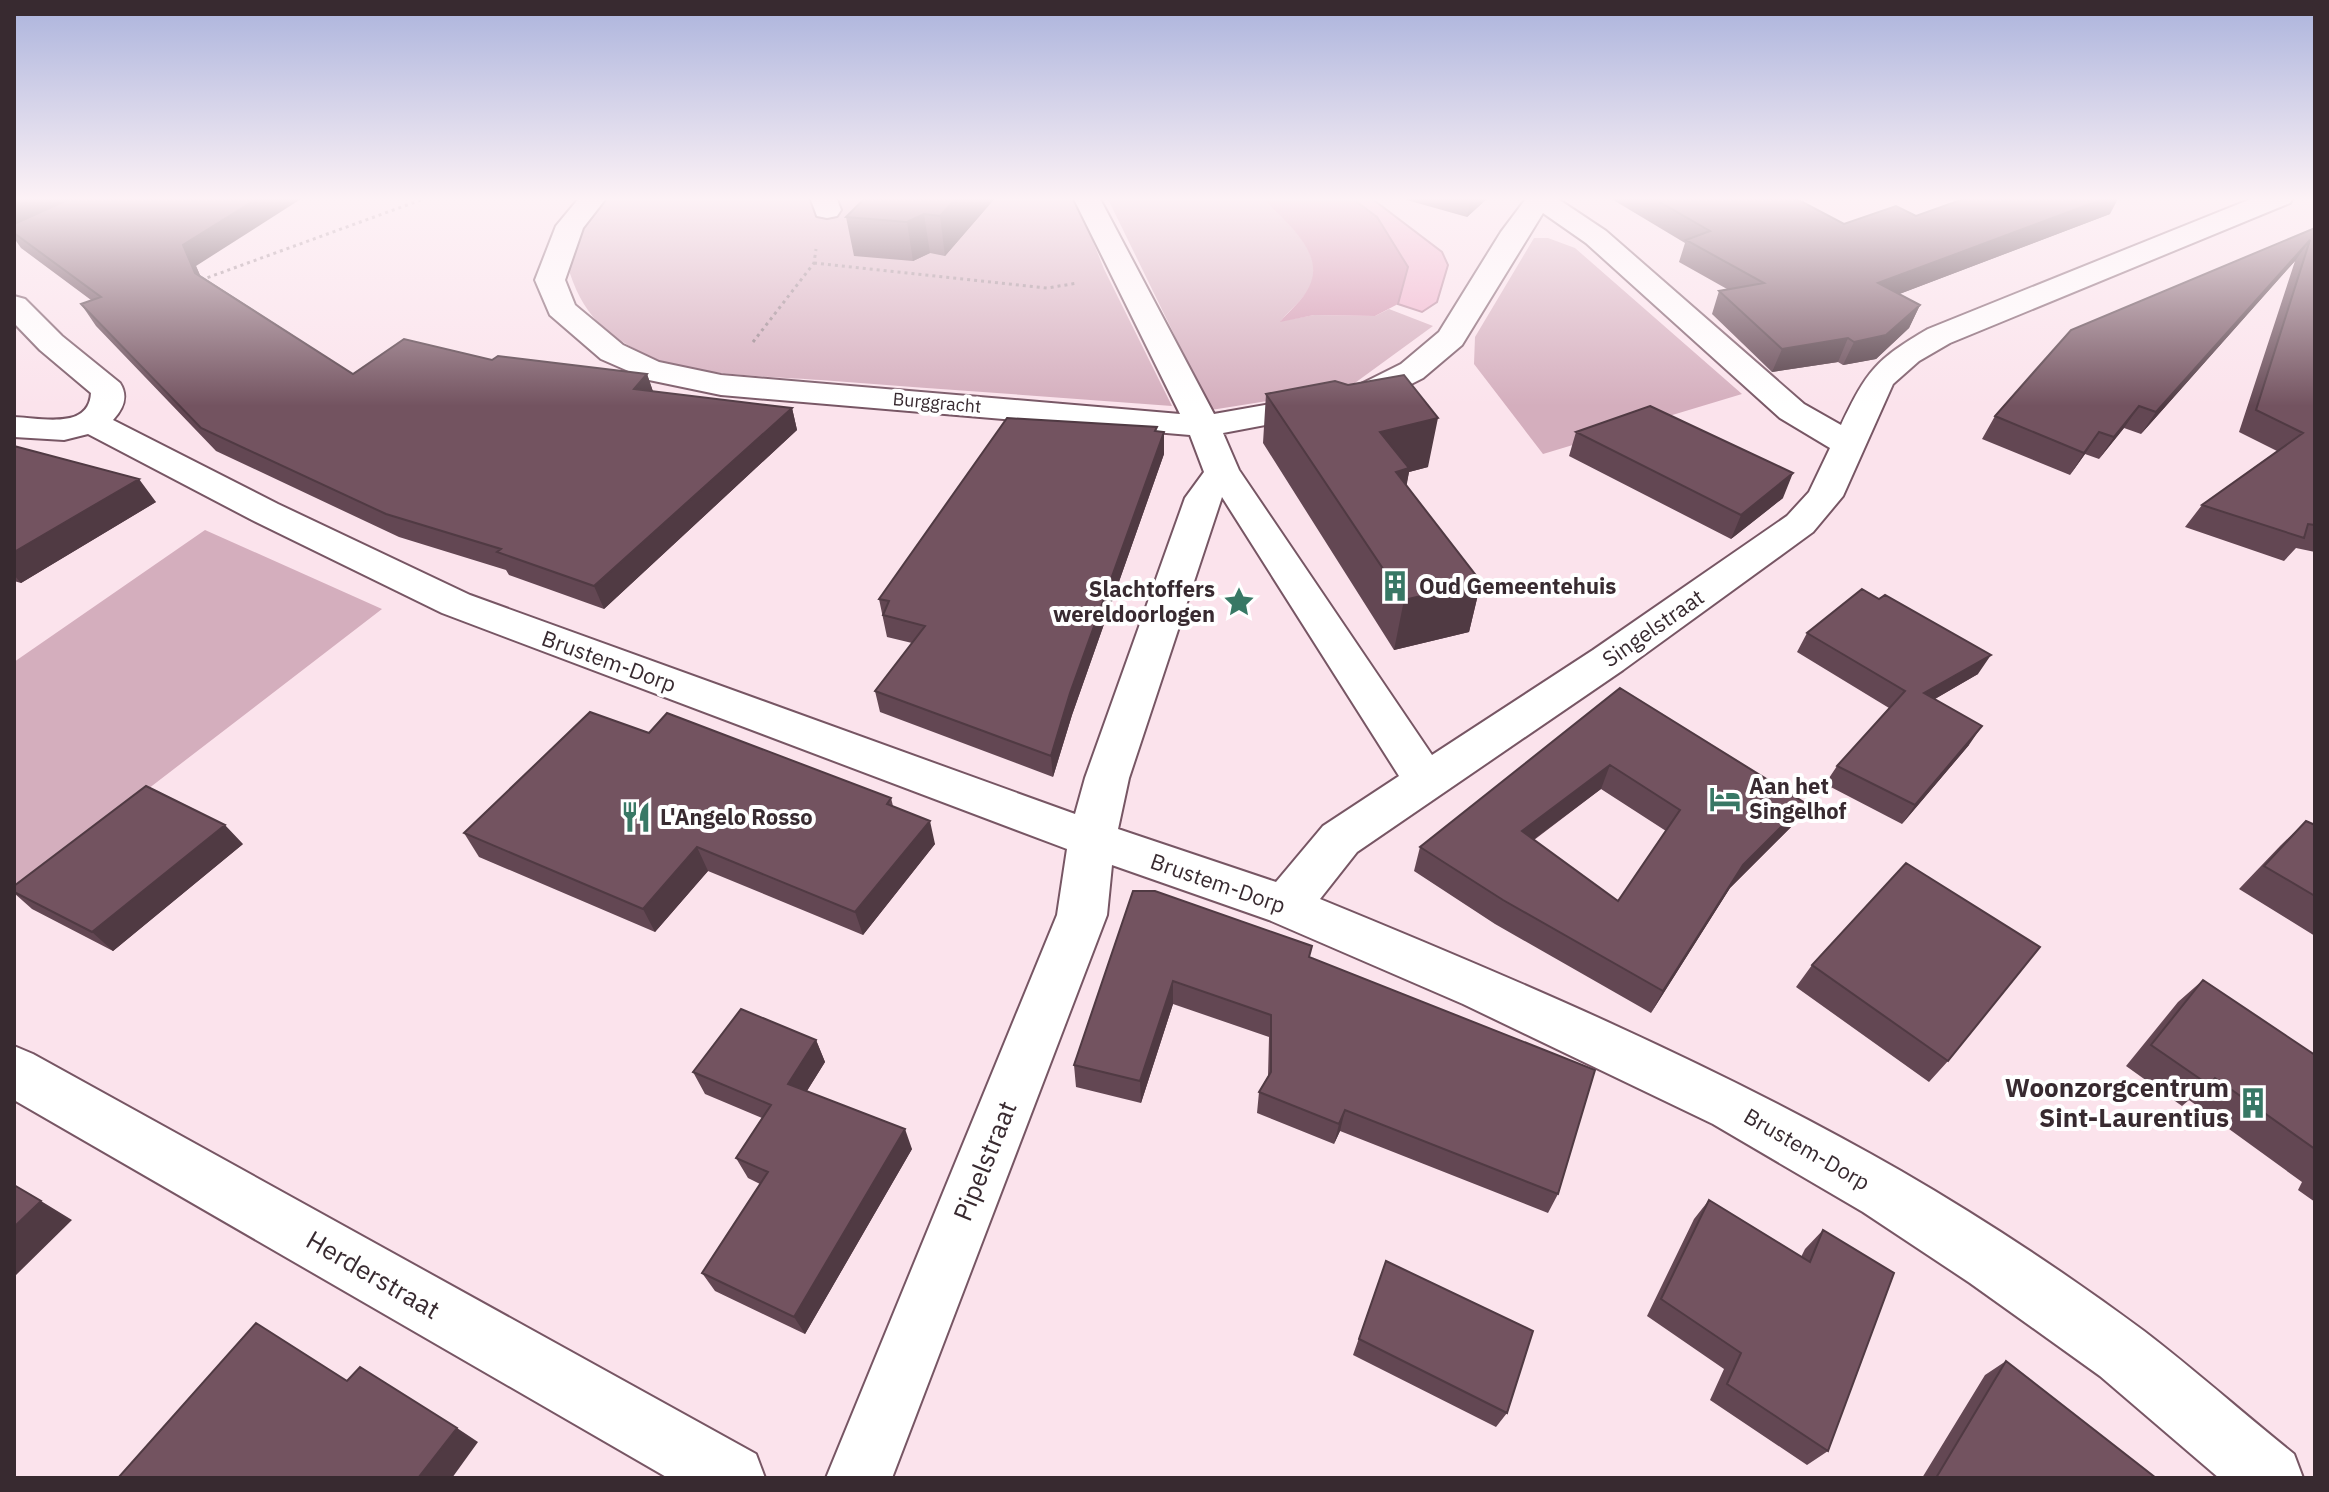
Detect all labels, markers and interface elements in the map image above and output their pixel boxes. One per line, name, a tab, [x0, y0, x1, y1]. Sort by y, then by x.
street label: Burggracht	[892, 387, 982, 418]
building icon: Oud Gemeentehuis	[1378, 569, 1412, 603]
place label: Oud Gemeentehuis	[1419, 571, 1616, 600]
place label: Slachtoffers wereldoorlogen	[1053, 574, 1215, 628]
street label: Singelstraat	[1596, 582, 1709, 673]
place icon: Slachtoffers wereldoorlogen	[1222, 585, 1256, 619]
street label: Brustem-Dorp	[538, 623, 680, 698]
place label: Aan het Singelhof	[1749, 771, 1847, 825]
hotel icon: Aan het Singelhof	[1708, 782, 1742, 816]
restaurant icon: L'Angelo Rosso	[619, 800, 653, 834]
place label: L'Angelo Rosso	[660, 802, 813, 831]
street label: Brustem-Dorp	[1147, 846, 1290, 919]
place label: Woonzorgcentrum Sint-Laurentius	[2005, 1070, 2229, 1134]
building icon: Woonzorgcentrum Sint-Laurentius	[2236, 1086, 2270, 1120]
street label: Pipelstraat	[945, 1096, 1024, 1226]
street label: Brustem-Dorp	[1739, 1101, 1876, 1196]
street label: Herderstraat	[301, 1222, 446, 1326]

